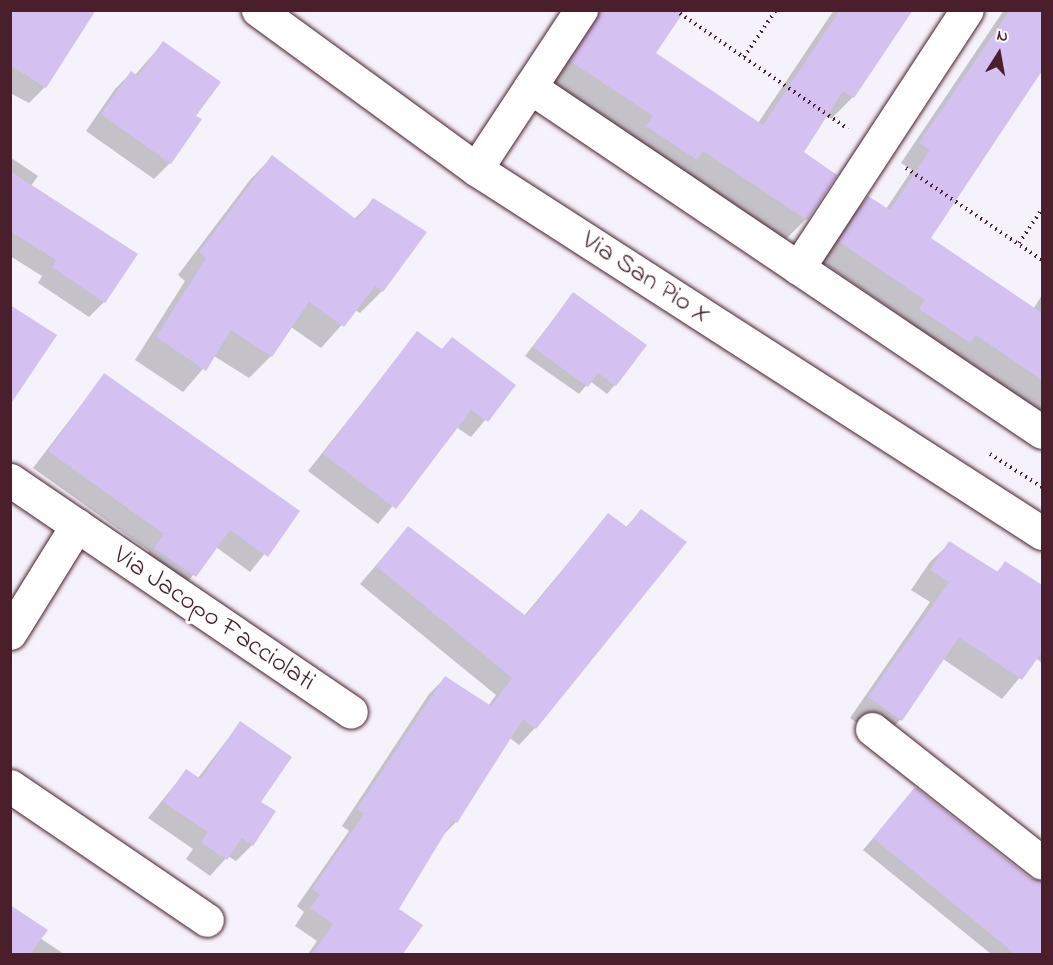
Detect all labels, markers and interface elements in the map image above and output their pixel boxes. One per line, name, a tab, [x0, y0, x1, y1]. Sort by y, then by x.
north arrow	[969, 24, 1029, 84]
text: N	[995, 24, 1010, 49]
street label: Via San Pio X	[575, 224, 717, 332]
street label: Via Jacopo Facciolati	[107, 539, 321, 699]

